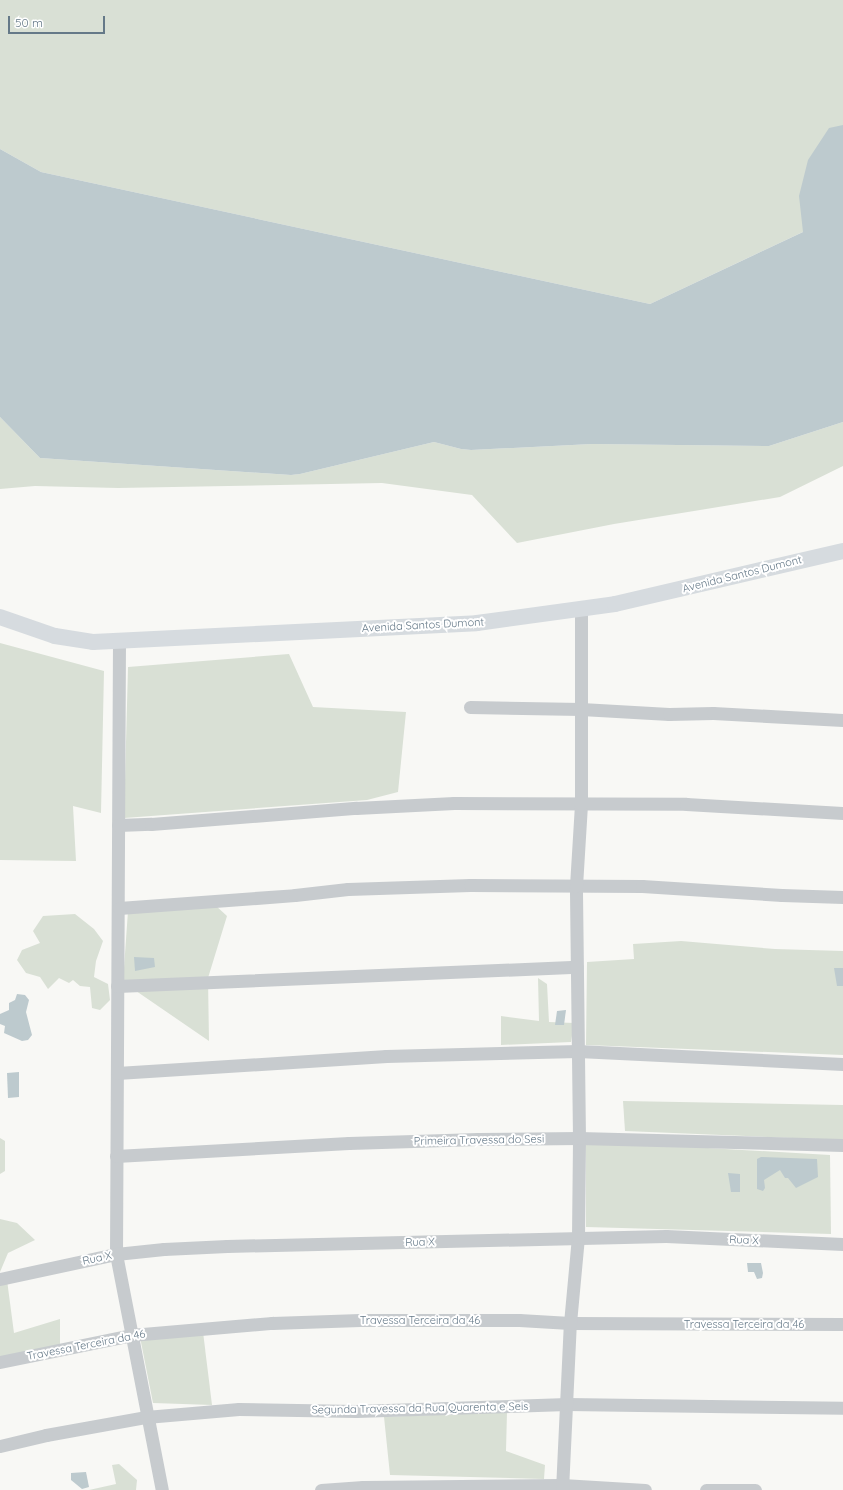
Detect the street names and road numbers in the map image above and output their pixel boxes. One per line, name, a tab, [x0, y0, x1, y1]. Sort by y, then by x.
street label: Avenida Santos Dumont	[681, 553, 803, 595]
street label: Avenida Santos Dumont	[362, 615, 484, 635]
street label: Primeira Travessa do Sesi	[414, 1132, 544, 1148]
street label: Rua X	[729, 1233, 759, 1247]
street label: Rua X	[405, 1235, 435, 1249]
street label: Rua X	[81, 1248, 113, 1268]
street label: Travessa Terceira da 46	[360, 1313, 480, 1327]
street label: Travessa Terceira da 46	[684, 1317, 804, 1331]
street label: Travessa Terceira da 46	[26, 1327, 146, 1363]
street label: Segunda Travessa da Rua Quarenta e Seis	[311, 1400, 529, 1416]

